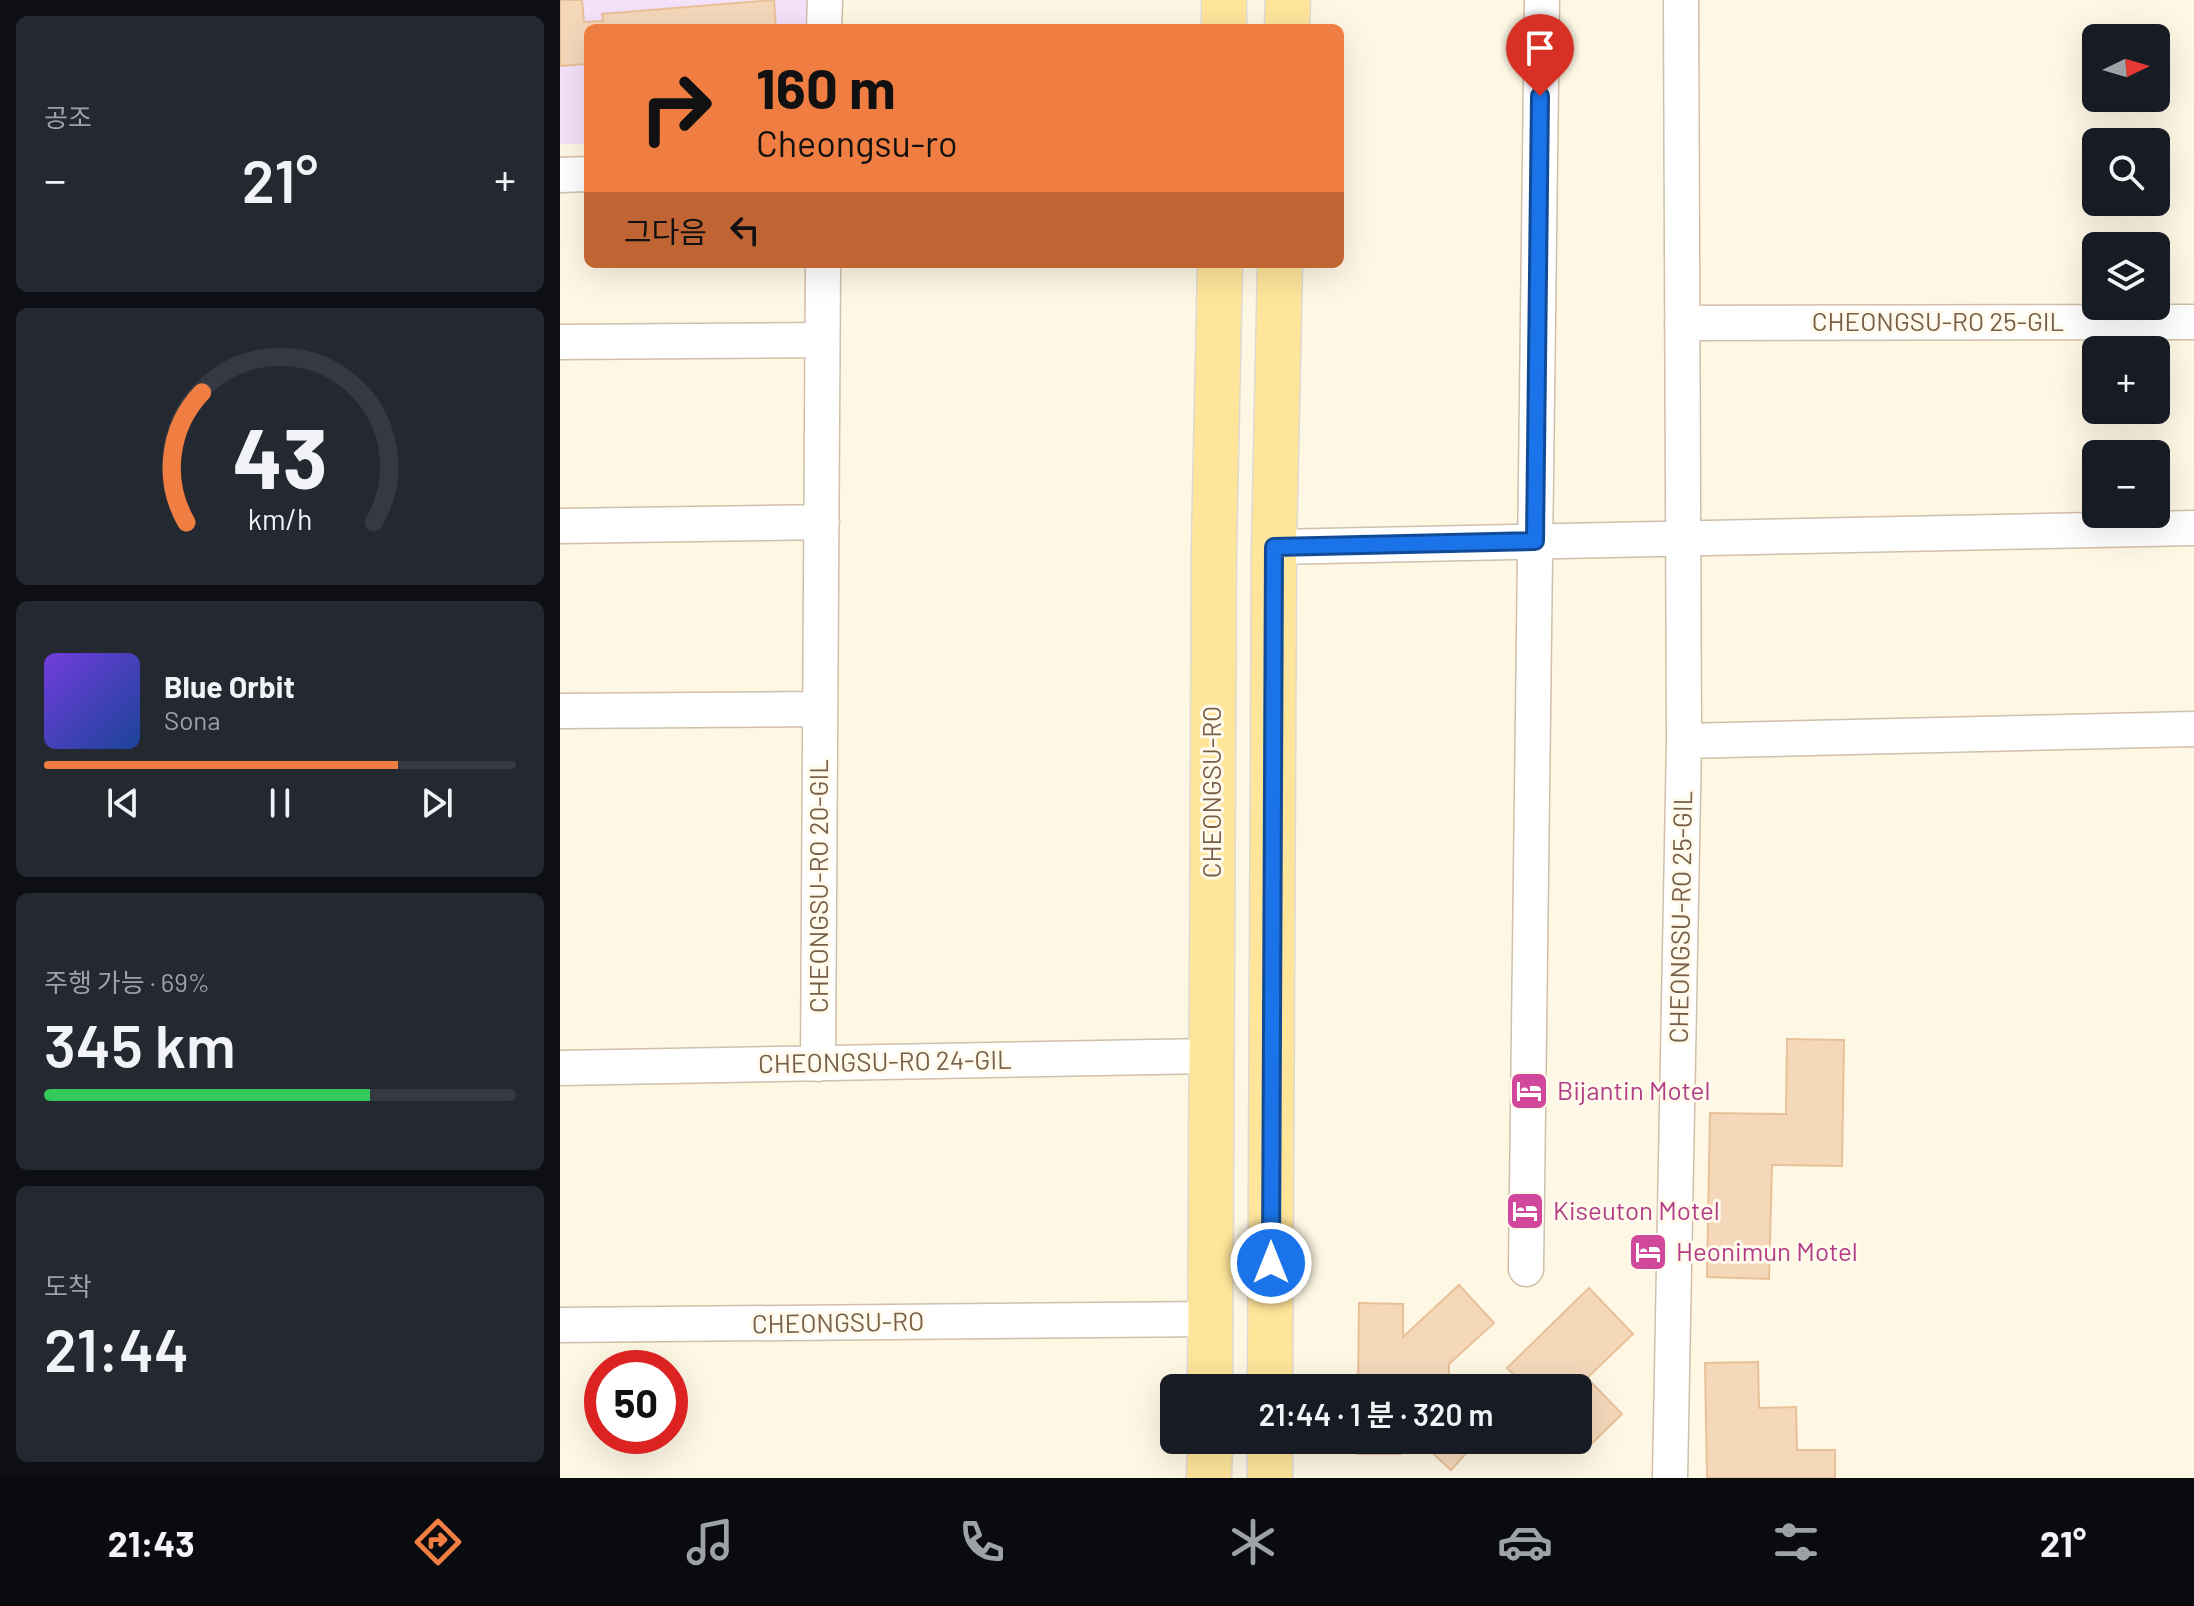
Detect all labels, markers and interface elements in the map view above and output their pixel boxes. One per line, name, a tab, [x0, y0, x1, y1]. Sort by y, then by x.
pin	[1506, 14.0, 1574, 96]
north arrow	[2082, 24, 2170, 112]
map controls	[2082, 24, 2170, 528]
icon: arrive	[1518, 26, 1562, 70]
text: 160 m	[756, 53, 896, 120]
icon: right	[624, 56, 728, 160]
text: 공조	[44, 101, 92, 132]
text: Cheongsu-ro	[756, 121, 958, 164]
button: search	[2082, 128, 2170, 216]
text: 21°	[242, 143, 318, 215]
text: −	[44, 152, 66, 205]
text: +	[494, 152, 516, 205]
icon: left	[723, 208, 767, 252]
text: 그다음	[624, 213, 707, 249]
button: layers	[2082, 232, 2170, 320]
street label: CHEONGSU-RO 25-GIL	[1812, 305, 2064, 336]
button: +	[2082, 336, 2170, 424]
text: 43	[232, 405, 328, 505]
button: −	[2082, 440, 2170, 528]
text: km/h	[248, 501, 312, 536]
text: Blue Orbit	[164, 668, 295, 704]
text: Sona	[164, 704, 221, 735]
street label: CHEONGSU-RO	[1195, 706, 1226, 878]
street label: CHEONGSU-RO 20-GIL	[802, 759, 833, 1013]
icon: previous	[101, 781, 145, 825]
icon: pause	[258, 781, 302, 825]
icon: next	[415, 781, 459, 825]
street label: CHEONGSU-RO 25-GIL	[1662, 790, 1697, 1044]
text: 주행 가능 · 69%	[44, 966, 210, 997]
text: 345 km	[44, 1008, 236, 1080]
street label: CHEONGSU-RO 24-GIL	[758, 1043, 1012, 1078]
hotel icon: Bijantin Motel	[1508, 1070, 1550, 1112]
place label: Bijantin Motel	[1557, 1074, 1710, 1105]
hotel icon: Kiseuton Motel	[1504, 1190, 1546, 1232]
place label: Kiseuton Motel	[1553, 1194, 1720, 1225]
position arrow	[1229, 1221, 1313, 1305]
hotel icon: Heonimun Motel	[1627, 1231, 1669, 1273]
place label: Heonimun Motel	[1676, 1235, 1858, 1266]
text: 도착	[44, 1270, 92, 1301]
street label: CHEONGSU-RO	[751, 1304, 925, 1339]
text: 21:44	[44, 1312, 189, 1384]
speed limit sign: 50	[584, 1350, 688, 1454]
text: 21:44 · 1 분 · 320 m	[1259, 1396, 1493, 1432]
icon: directions	[410, 1514, 466, 1570]
icon: music	[682, 1514, 738, 1570]
icon: phone	[954, 1514, 1010, 1570]
icon: climate	[1225, 1514, 1281, 1570]
icon: car	[1497, 1514, 1553, 1570]
icon: filters	[1768, 1514, 1824, 1570]
text: 21:43	[108, 1521, 195, 1564]
text: 21°	[2040, 1521, 2086, 1564]

